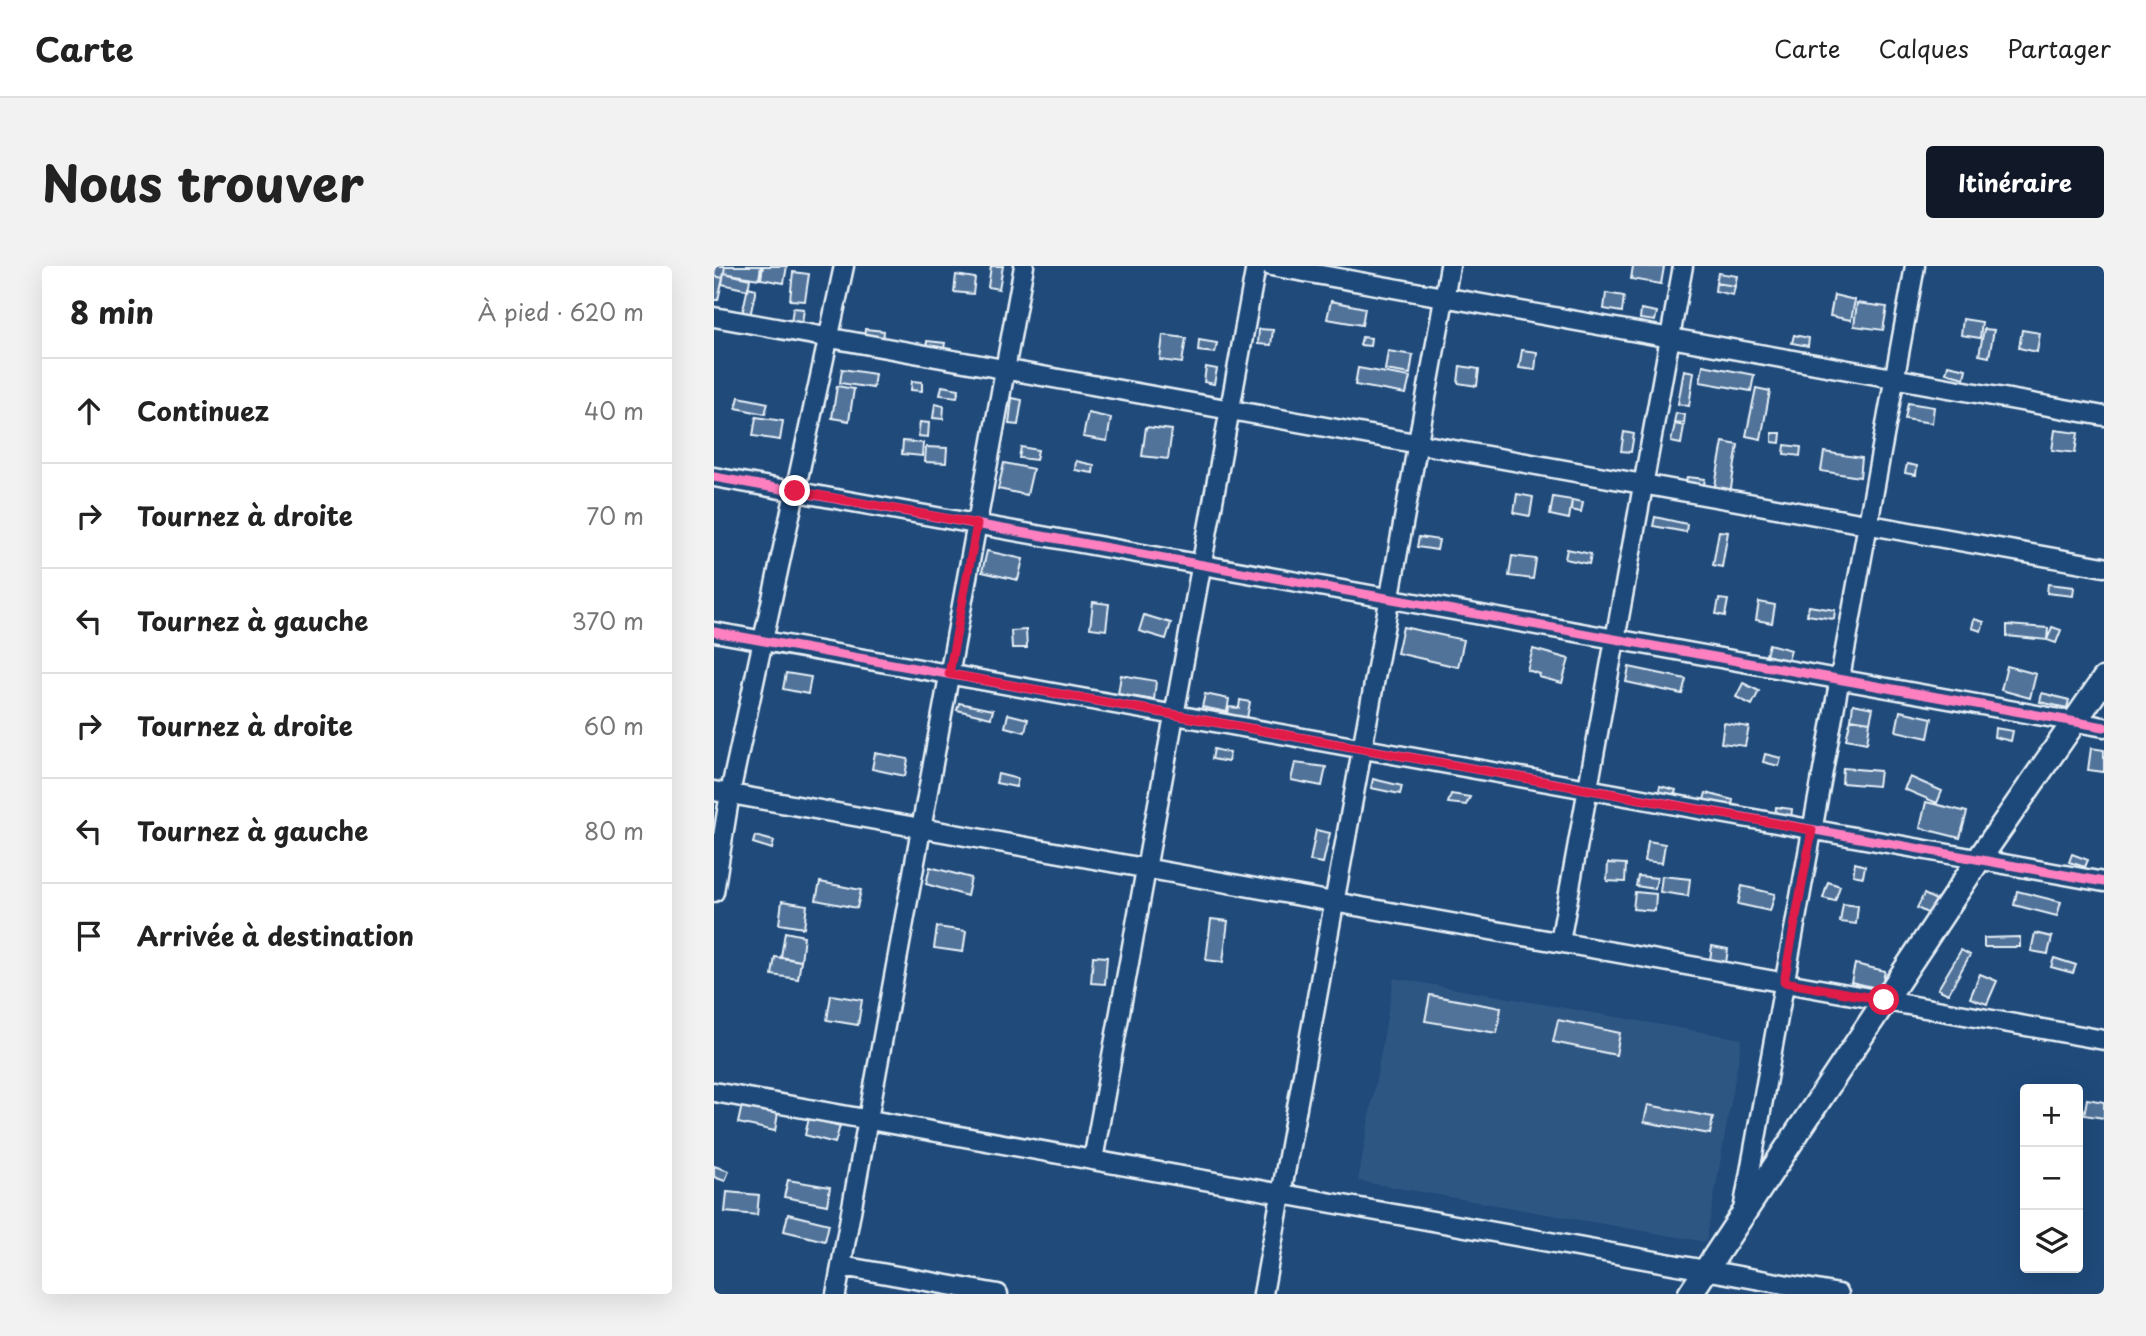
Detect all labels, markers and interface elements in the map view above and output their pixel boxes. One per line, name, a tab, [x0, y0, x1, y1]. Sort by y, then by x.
text: Carte	[35, 23, 134, 73]
text: Carte	[1774, 30, 1840, 66]
text: Calques	[1878, 30, 1969, 66]
text: Partager	[2007, 30, 2111, 66]
text: Nous trouver	[42, 145, 364, 219]
button: Itinéraire	[1926, 146, 2104, 218]
text: 8 min	[70, 289, 154, 334]
text: À pied · 620 m	[478, 294, 644, 329]
text: Continuez	[137, 391, 269, 430]
icon: ahead	[70, 392, 108, 430]
text: 40 m	[584, 393, 644, 428]
route end	[779, 475, 810, 506]
text: Tournez à droite	[137, 496, 353, 535]
icon: right	[70, 497, 108, 535]
text: 70 m	[586, 498, 644, 533]
text: Tournez à gauche	[137, 601, 368, 640]
icon: left	[70, 602, 108, 640]
text: 370 m	[571, 603, 644, 638]
text: Tournez à droite	[137, 706, 353, 745]
icon: right	[70, 707, 108, 745]
text: 60 m	[584, 708, 644, 743]
text: Tournez à gauche	[137, 811, 368, 850]
icon: left	[70, 812, 108, 850]
text: 80 m	[584, 813, 644, 848]
text: Arrivée à destination	[137, 916, 414, 955]
icon: arrive	[70, 917, 108, 955]
route start	[1868, 984, 1899, 1015]
map controls	[2020, 1084, 2083, 1273]
button: +	[2020, 1084, 2083, 1147]
button: −	[2020, 1147, 2083, 1210]
button: layers	[2020, 1210, 2083, 1273]

